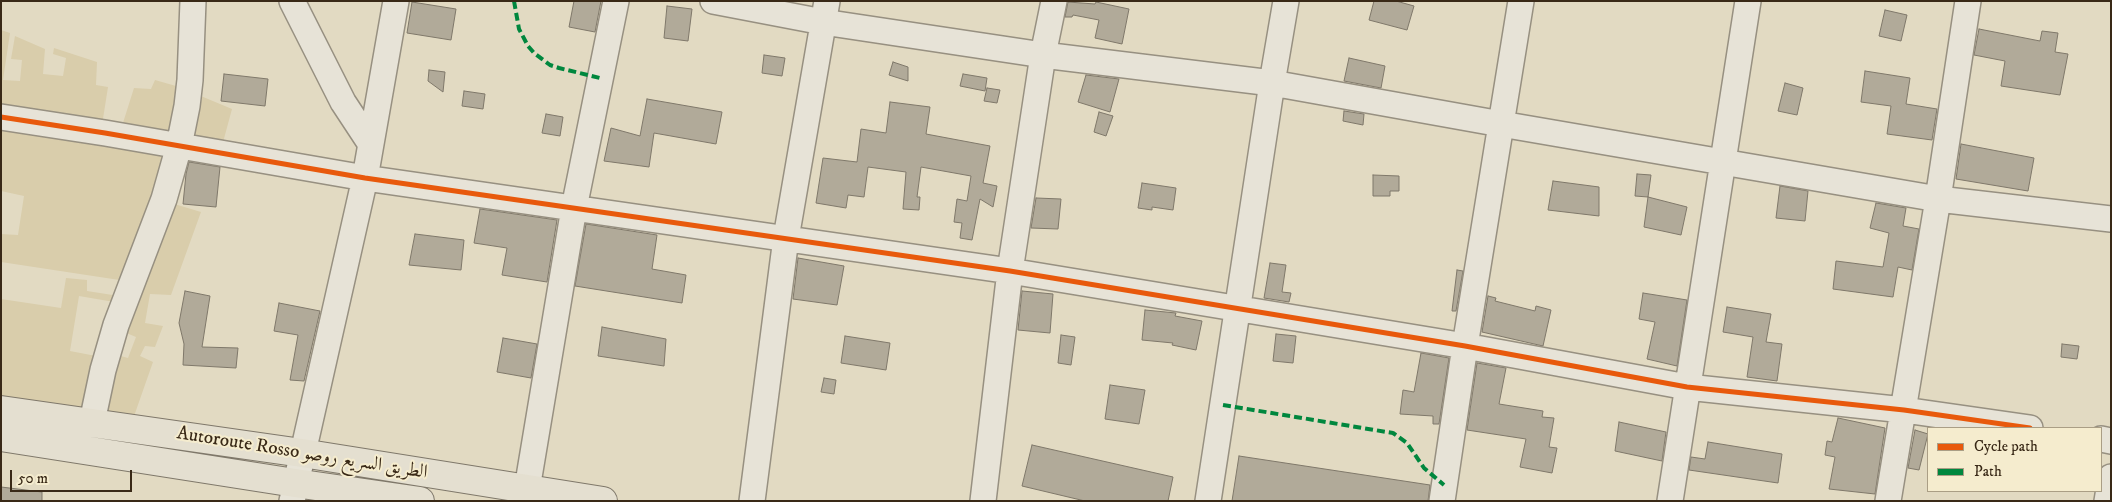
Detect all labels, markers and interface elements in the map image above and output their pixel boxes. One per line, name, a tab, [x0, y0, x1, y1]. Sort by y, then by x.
street label: Autoroute Rosso الطريق السريع روصو	[175, 423, 429, 485]
legend	[1927, 427, 2102, 492]
text: Cycle path	[1974, 437, 2038, 456]
scale bar	[12, 460, 135, 492]
text: Path	[1974, 462, 2002, 481]
text: 50 m	[18, 469, 48, 488]

